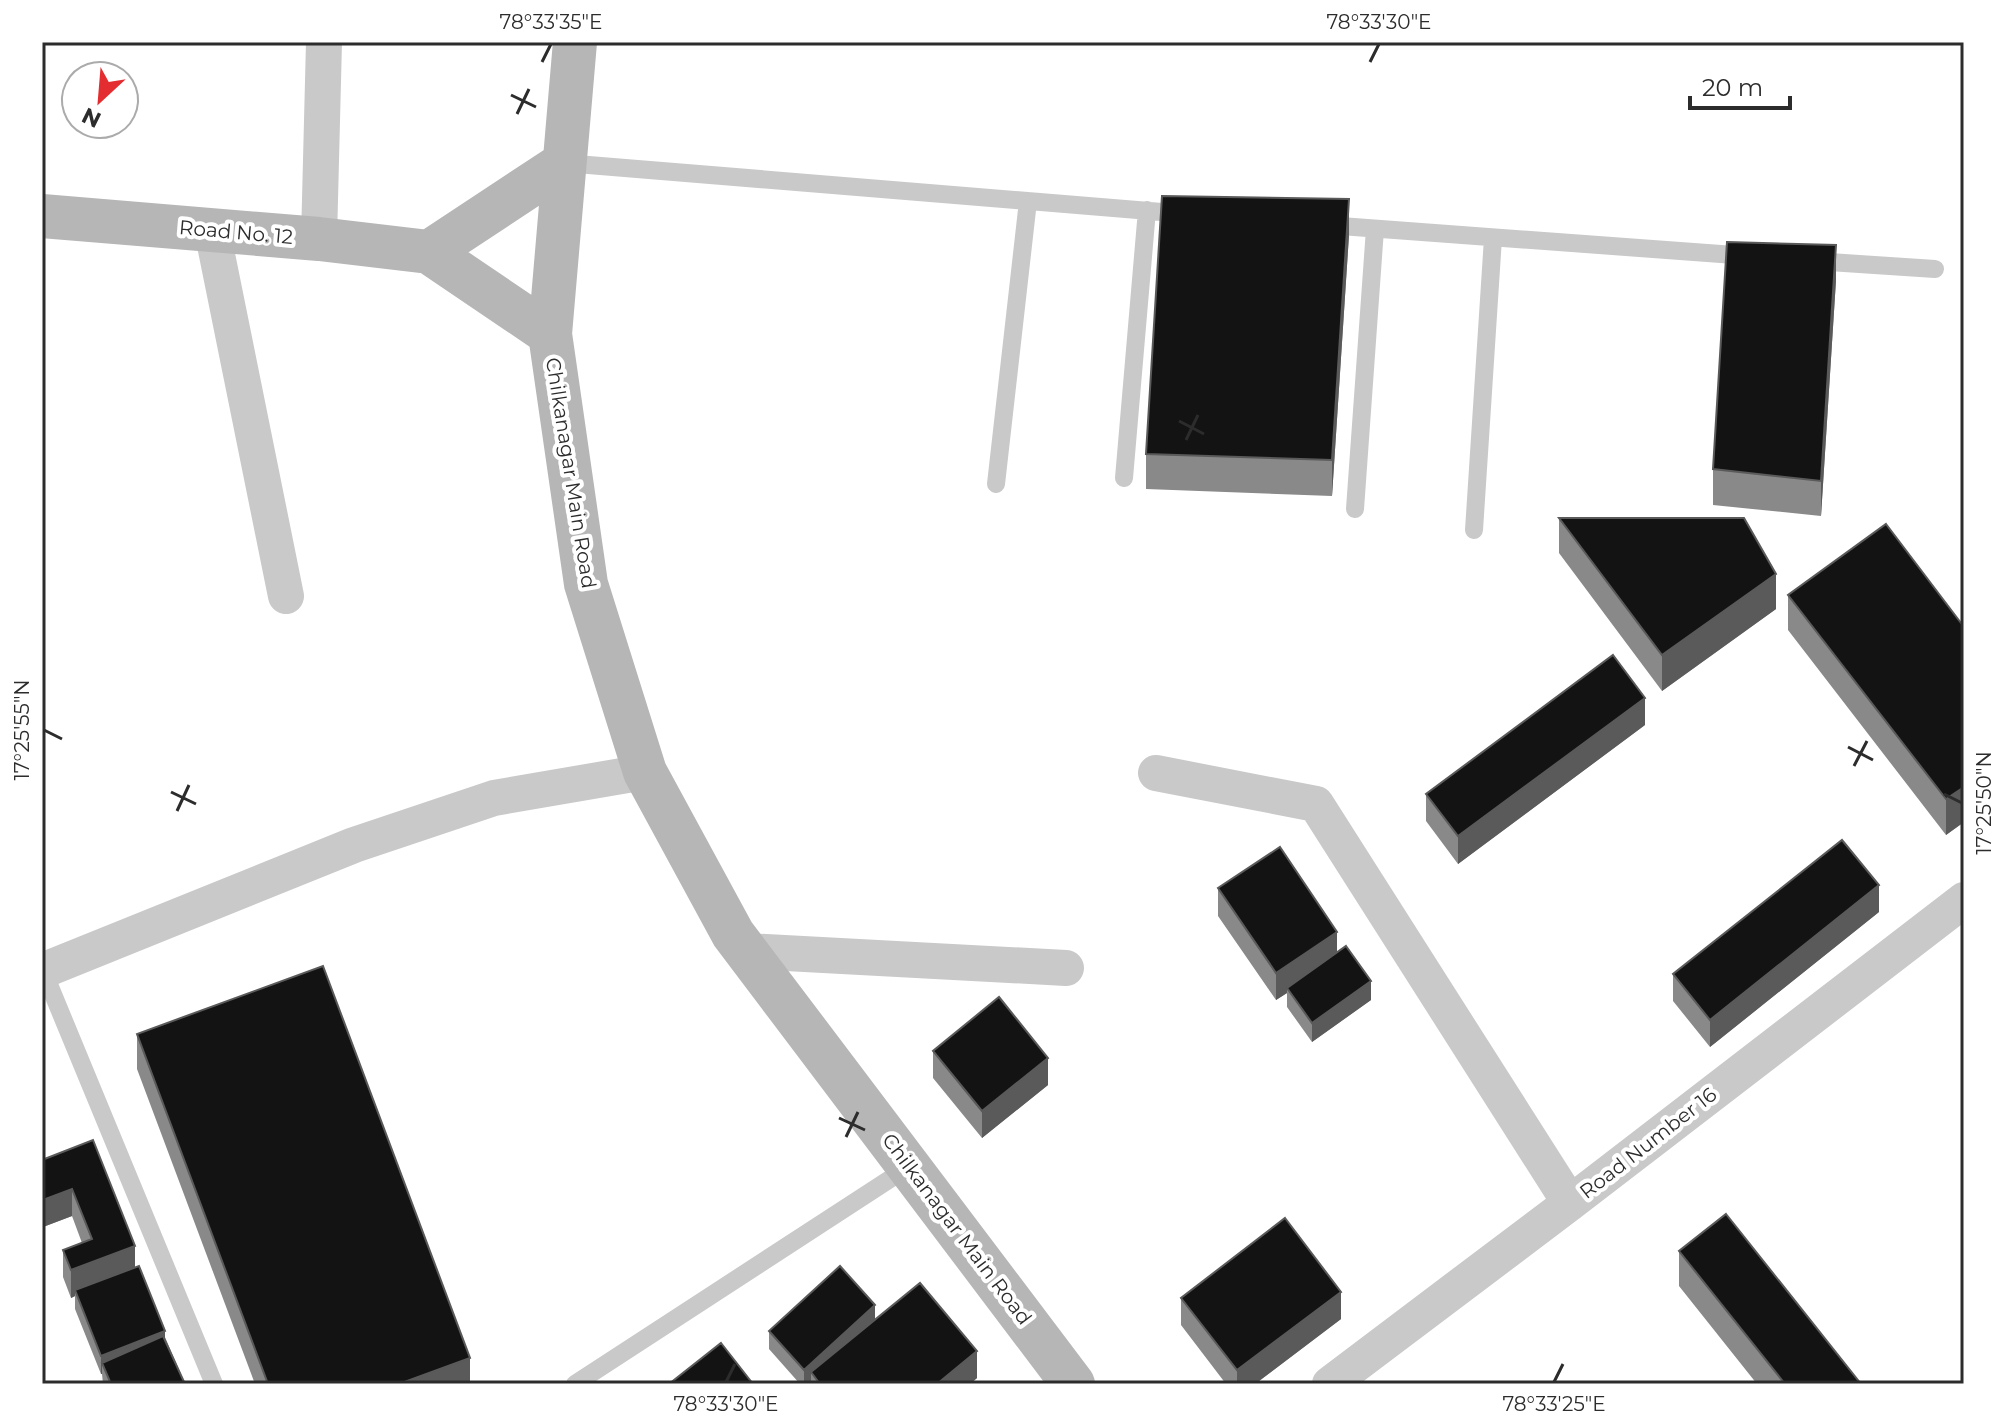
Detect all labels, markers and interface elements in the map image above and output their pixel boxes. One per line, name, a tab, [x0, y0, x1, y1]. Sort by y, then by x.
text: 78°33'35"E	[500, 10, 602, 34]
text: 78°33'30"E	[1326, 10, 1432, 34]
north arrow	[60, 60, 140, 140]
scale bar	[1690, 60, 1790, 110]
text: 20 m	[1702, 73, 1763, 102]
text: N	[78, 101, 105, 134]
street label: Road No. 12	[178, 215, 294, 249]
street label: Chilkanagar Main Road	[541, 356, 601, 590]
text: 17°25'55"N	[10, 679, 34, 781]
text: 17°25'50"N	[1972, 751, 1996, 855]
street label: Road Number 16	[1575, 1082, 1721, 1204]
street label: Chilkanagar Main Road	[877, 1129, 1037, 1329]
text: 78°33'30"E	[673, 1392, 779, 1416]
text: 78°33'25"E	[1502, 1392, 1606, 1416]

